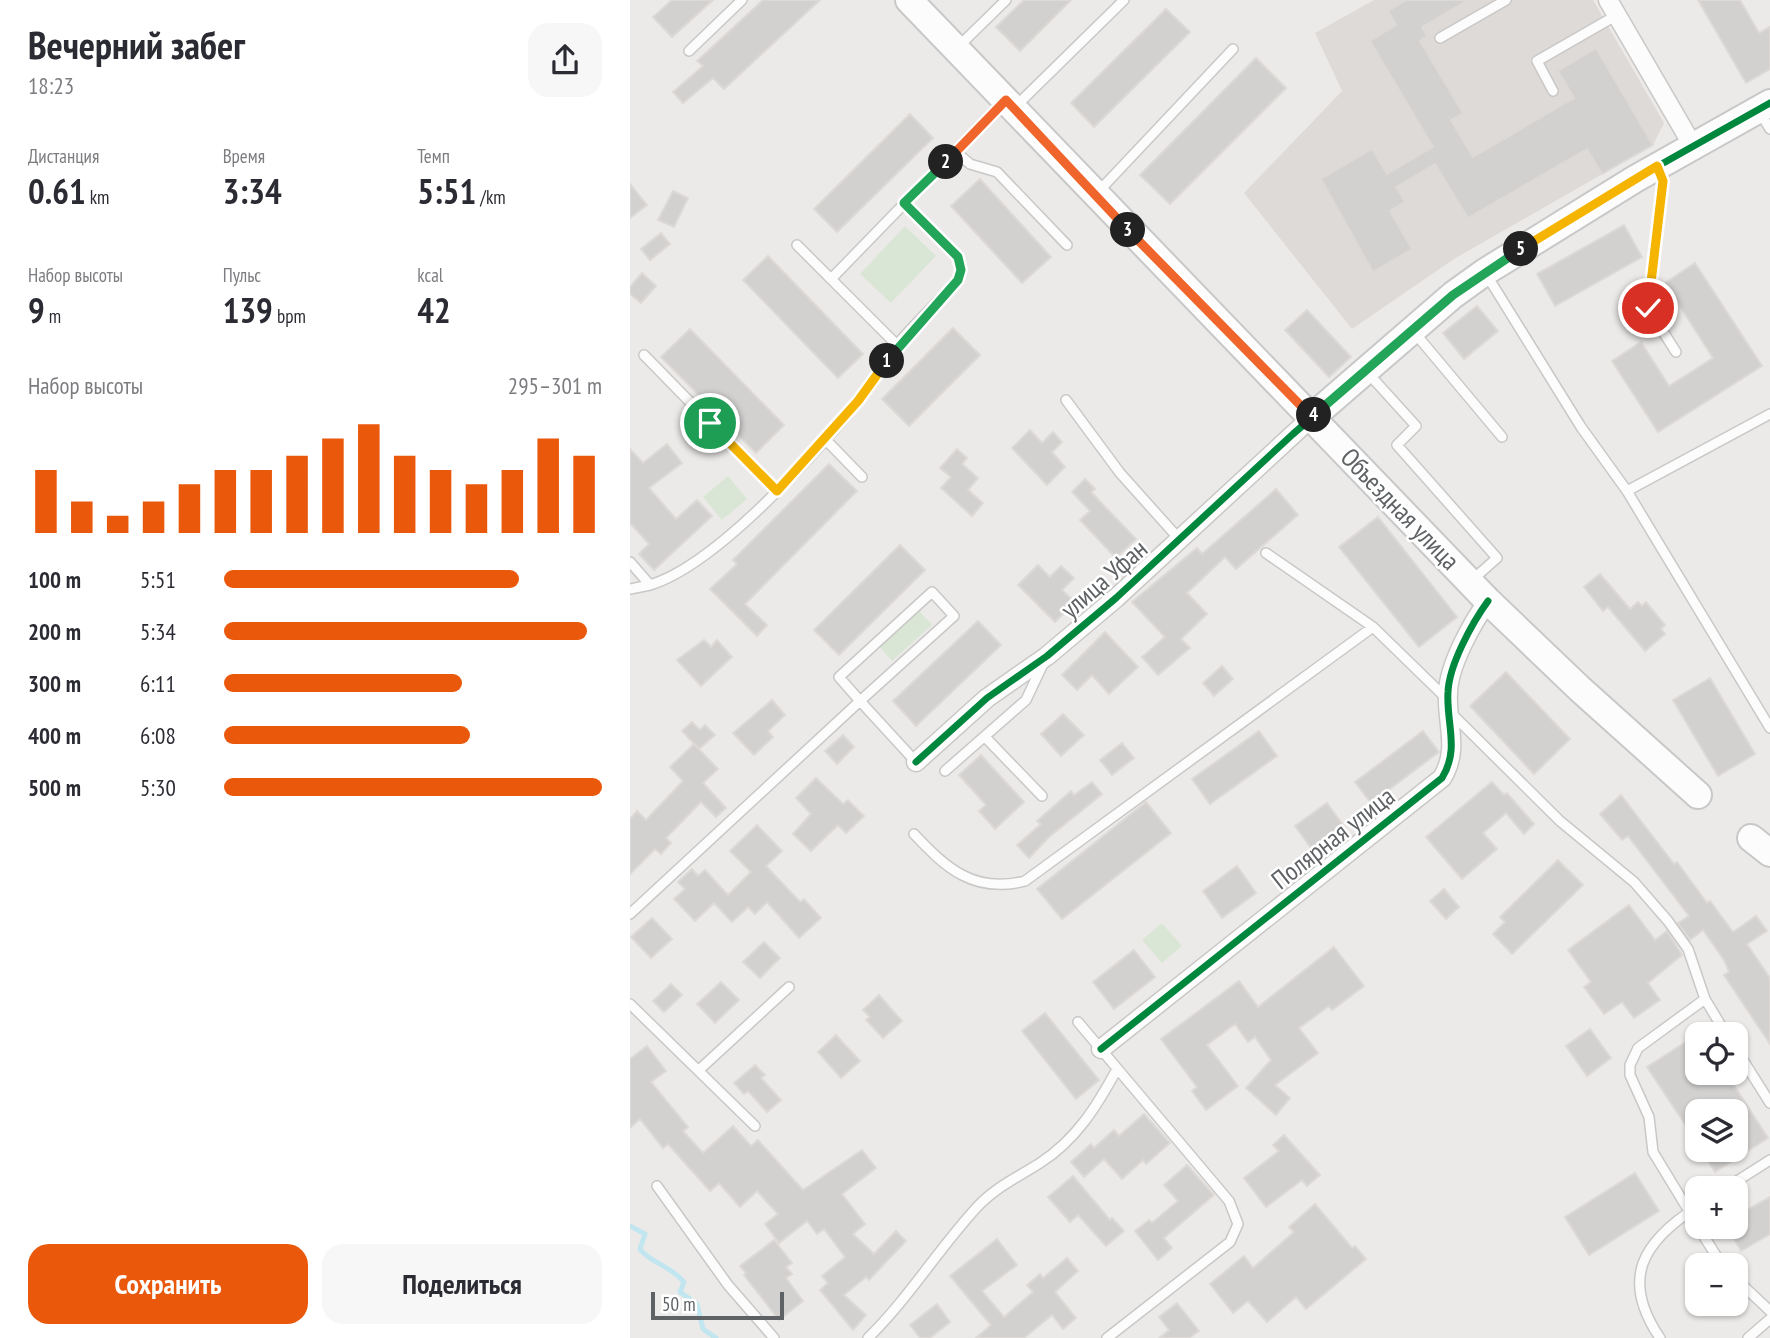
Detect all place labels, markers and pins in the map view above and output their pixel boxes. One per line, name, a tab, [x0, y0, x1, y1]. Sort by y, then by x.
pin: 2	[928, 144, 964, 180]
pin: 3	[1110, 212, 1146, 247]
pin: 5	[1504, 232, 1538, 266]
pin	[1618, 278, 1678, 338]
pin: 1	[870, 344, 904, 378]
pin	[680, 393, 740, 453]
pin: 4	[1296, 398, 1332, 432]

